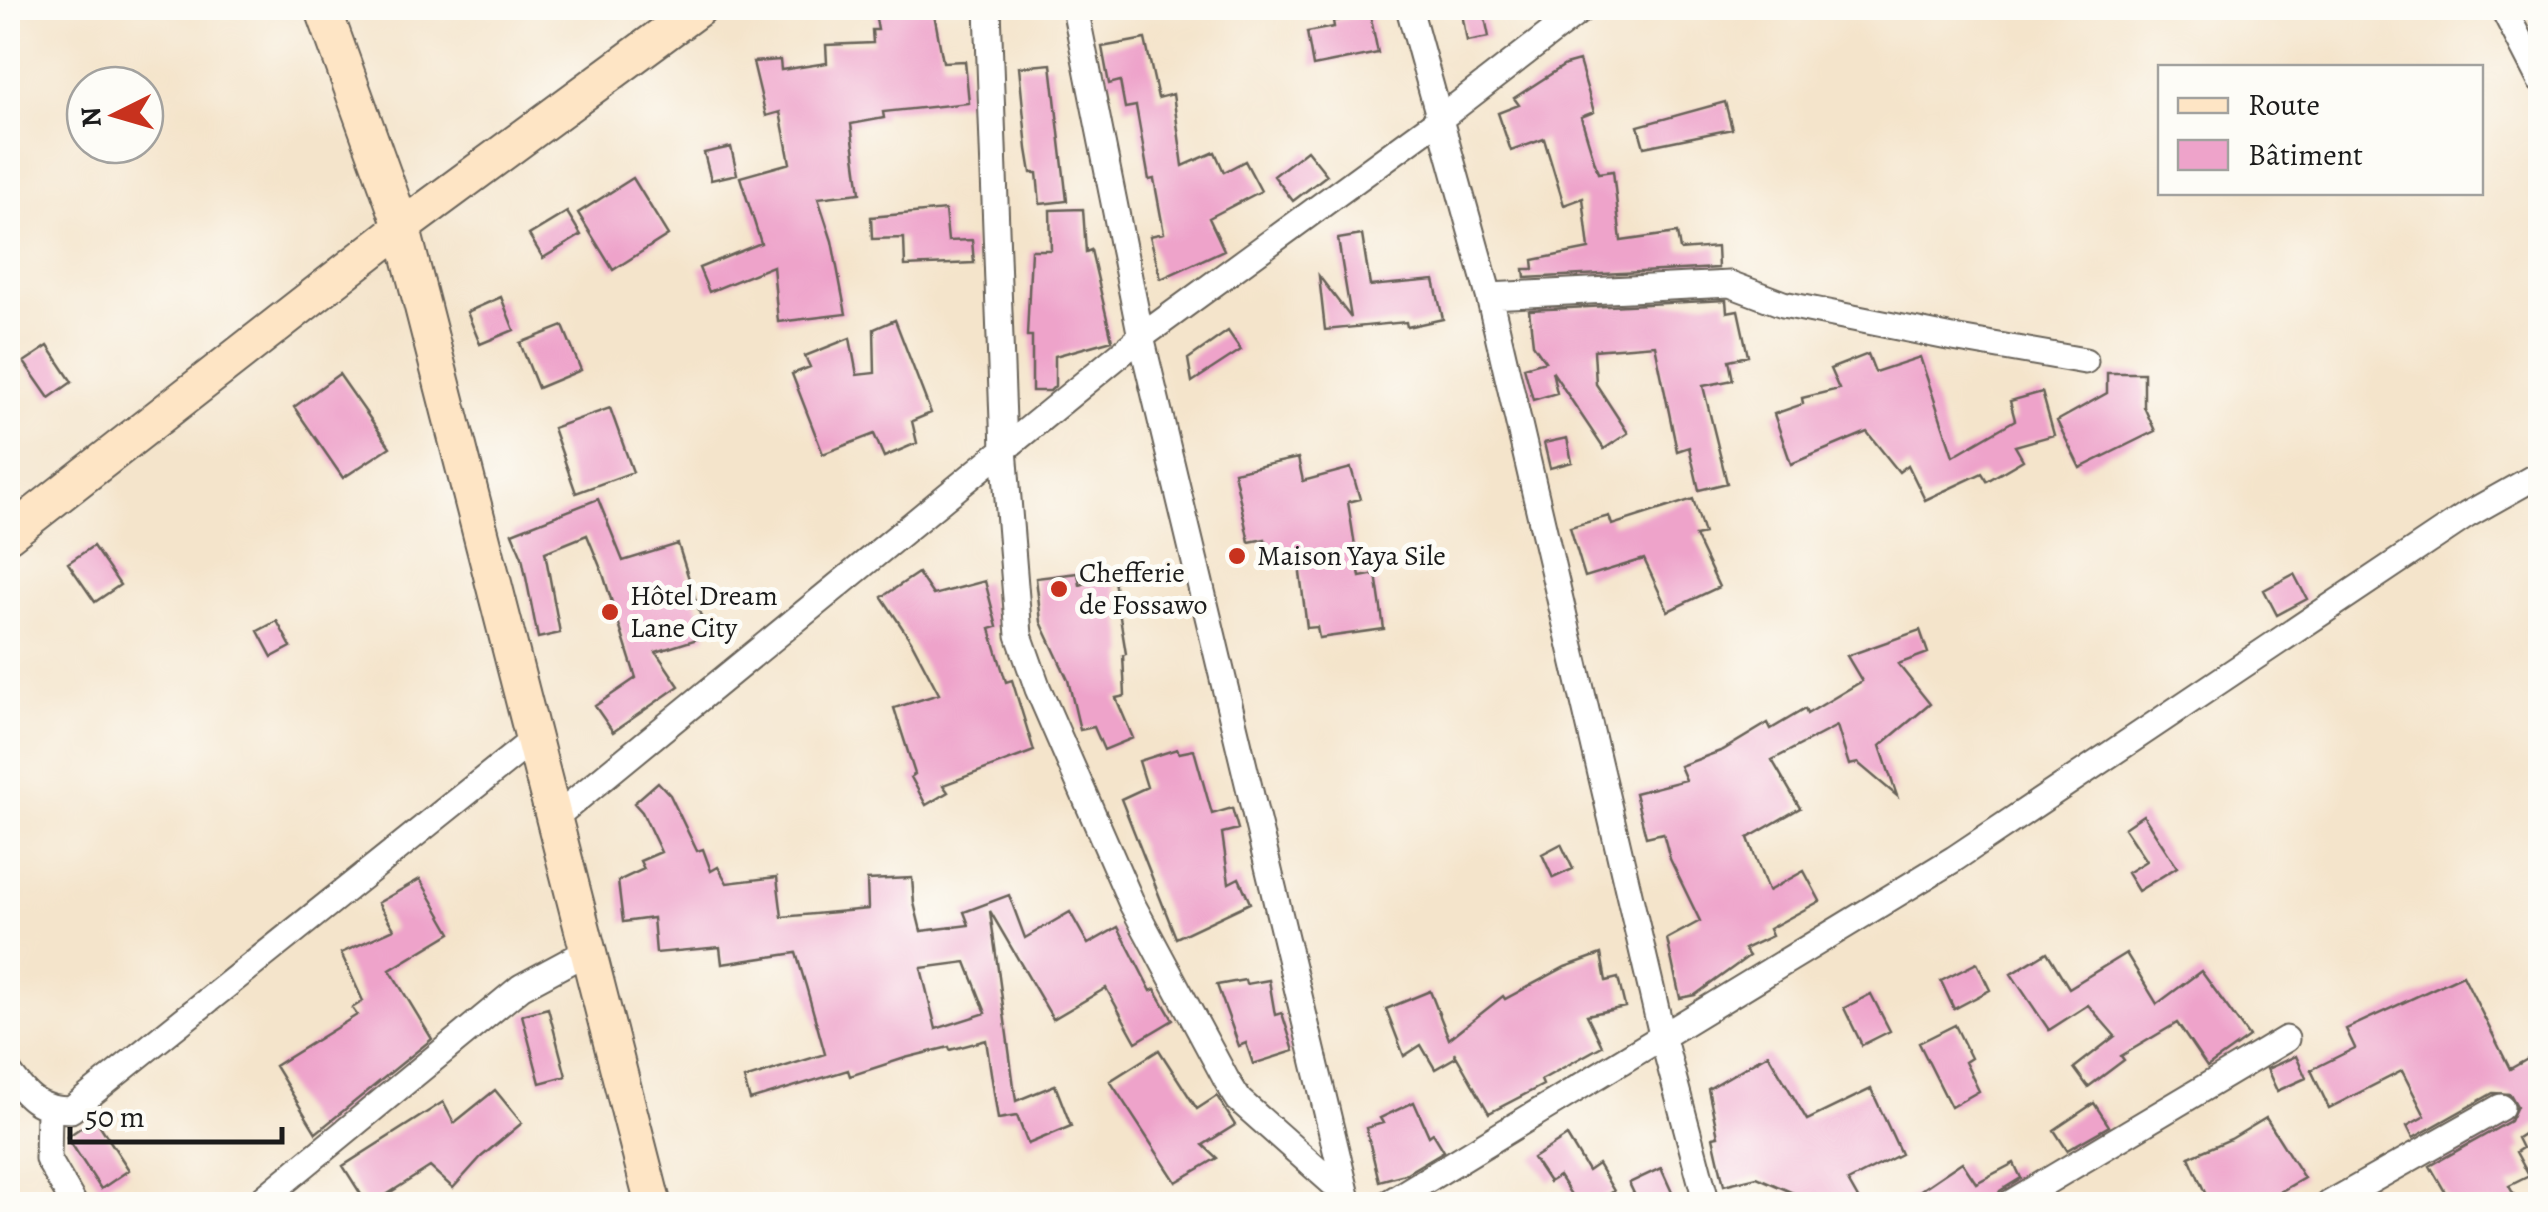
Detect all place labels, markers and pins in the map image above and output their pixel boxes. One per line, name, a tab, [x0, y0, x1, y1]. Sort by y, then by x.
place label: Maison Yaya Sile	[1257, 537, 1446, 575]
marker: Maison Yaya Sile	[1226, 545, 1248, 567]
place label: Chefferie de Fossawo	[1079, 554, 1207, 624]
place label: Hôtel Dream Lane City	[630, 577, 778, 647]
marker: Chefferie de Fossawo	[1048, 578, 1070, 600]
marker: Hôtel Dream Lane City	[599, 601, 621, 623]

